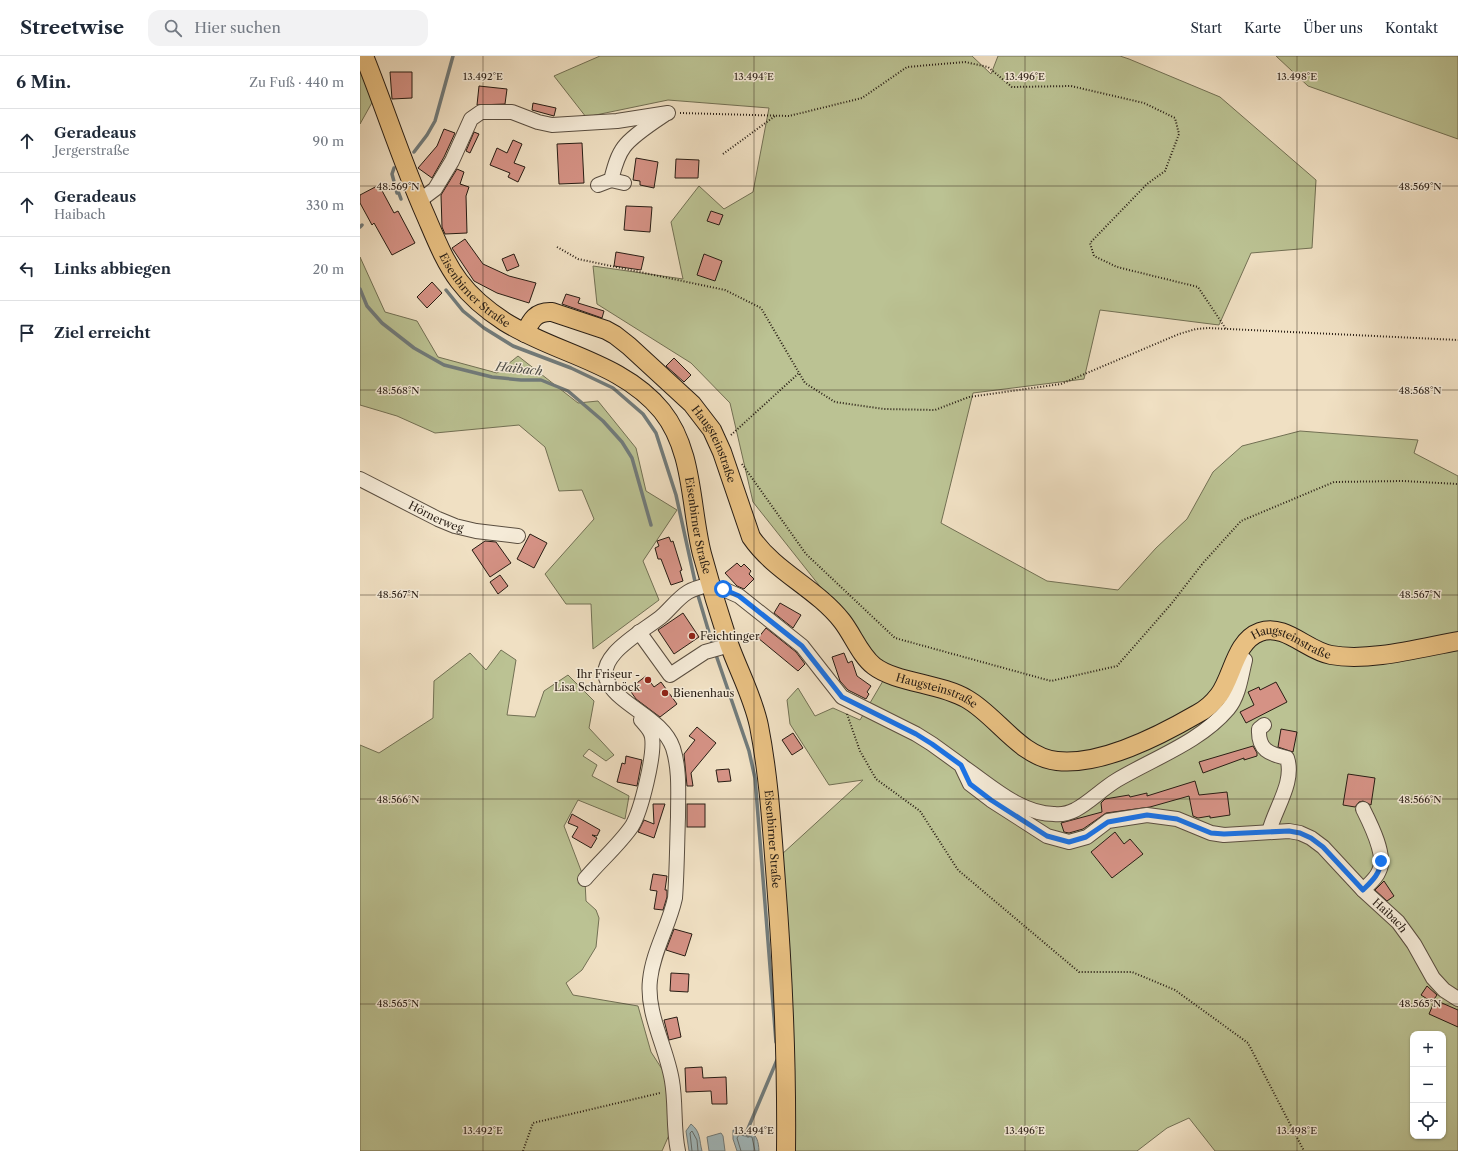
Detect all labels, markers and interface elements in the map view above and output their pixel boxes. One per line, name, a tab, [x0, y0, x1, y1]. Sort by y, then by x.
search box	[148, 10, 428, 46]
text: Streetwise	[20, 16, 124, 39]
icon: search	[162, 17, 184, 39]
text: Hier suchen	[194, 18, 281, 37]
text: Start	[1190, 19, 1222, 37]
text: Karte	[1244, 19, 1281, 37]
text: Über uns	[1303, 19, 1363, 37]
text: Kontakt	[1385, 19, 1438, 37]
text: 13.492°E	[463, 70, 503, 83]
text: 13.494°E	[734, 70, 774, 83]
text: 13.496°E	[1005, 70, 1045, 83]
text: 13.498°E	[1277, 70, 1317, 83]
text: 6 Min.	[16, 72, 71, 92]
text: Zu Fuß · 440 m	[249, 74, 344, 90]
text: Geradeaus	[54, 123, 136, 142]
icon: ahead	[16, 130, 38, 152]
text: 90 m	[313, 133, 344, 149]
text: Jergerstraße	[54, 142, 129, 158]
text: 48.569°N	[376, 180, 420, 193]
text: 48.569°N	[1398, 180, 1442, 193]
text: Geradeaus	[54, 187, 136, 206]
icon: ahead	[16, 194, 38, 216]
text: 330 m	[306, 197, 344, 213]
text: Haibach	[54, 206, 106, 222]
street label: Eisenbirner Straße	[436, 250, 513, 330]
icon: left	[16, 258, 38, 280]
text: Links abbiegen	[54, 259, 171, 278]
text: 20 m	[313, 261, 344, 277]
icon: arrive	[16, 322, 38, 344]
text: Ziel erreicht	[54, 323, 150, 342]
water label: Haibach	[494, 358, 543, 378]
text: 48.568°N	[376, 384, 420, 397]
text: 48.568°N	[1398, 384, 1442, 397]
street label: Haugsteinstraße	[689, 402, 739, 485]
street label: Eisenbirner Straße	[682, 476, 714, 576]
street label: Hörnerweg	[406, 498, 465, 535]
route start	[714, 580, 732, 598]
text: 48.567°N	[377, 588, 419, 601]
text: 48.567°N	[1399, 588, 1441, 601]
street label: Haugsteinstraße	[1248, 623, 1332, 662]
place label: Feichtinger	[700, 629, 760, 643]
marker: Feichtinger	[687, 631, 697, 641]
place label: Ihr Friseur - Lisa Scharnböck	[554, 667, 641, 694]
street label: Haugsteinstraße	[894, 670, 980, 711]
marker: Ihr Friseur - Lisa Scharnböck	[643, 675, 653, 685]
place label: Bienenhaus	[673, 686, 735, 700]
marker: Bienenhaus	[660, 688, 670, 698]
street label: Eisenbirner Straße	[761, 789, 783, 889]
text: 48.566°N	[377, 793, 419, 806]
text: 48.566°N	[1399, 793, 1441, 806]
route end	[1372, 852, 1390, 870]
street label: Haibach	[1370, 895, 1410, 935]
text: 48.565°N	[377, 997, 419, 1010]
text: 48.565°N	[1399, 997, 1441, 1010]
map controls	[1410, 1031, 1446, 1139]
button: +	[1410, 1031, 1446, 1067]
button: −	[1410, 1067, 1446, 1103]
button: locate	[1410, 1103, 1446, 1139]
text: 13.492°E	[463, 1124, 503, 1137]
text: 13.494°E	[734, 1124, 774, 1137]
text: 13.496°E	[1005, 1124, 1045, 1137]
text: 13.498°E	[1277, 1124, 1317, 1137]

